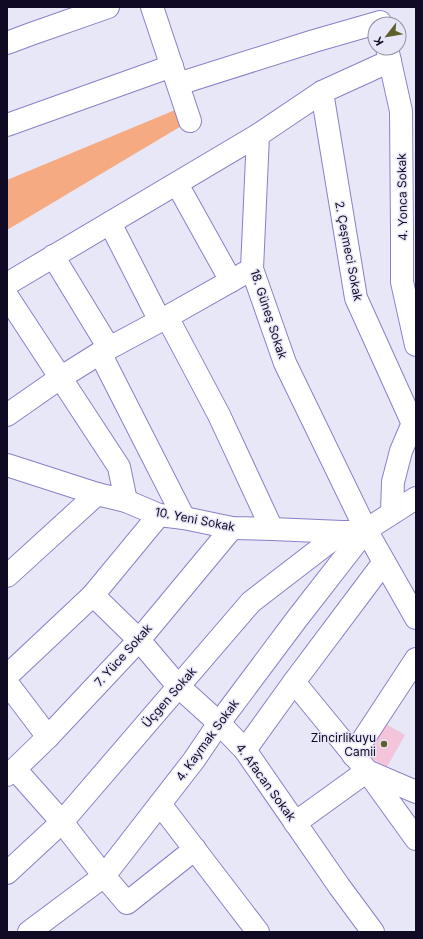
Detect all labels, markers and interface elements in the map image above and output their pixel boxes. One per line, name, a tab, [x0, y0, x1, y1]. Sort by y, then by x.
north arrow	[367, 16, 407, 56]
text: K	[370, 34, 386, 48]
street label: 4. Yonca Sokak	[394, 153, 410, 241]
street label: 2. Çeşmeci Sokak	[332, 200, 366, 303]
street label: 18. Güneş Sokak	[247, 267, 291, 361]
street label: 10. Yeni Sokak	[154, 504, 237, 534]
street label: 7. Yüce Sokak	[91, 620, 155, 689]
street label: Üçgen Sokak	[139, 663, 200, 730]
street label: 4. Kaymak Sokak	[172, 696, 242, 784]
place label: Zincirlikuyu Camii	[311, 730, 376, 759]
marker: Zincirlikuyu Camii	[379, 739, 389, 749]
street label: 4. Afacan Sokak	[233, 740, 299, 824]

